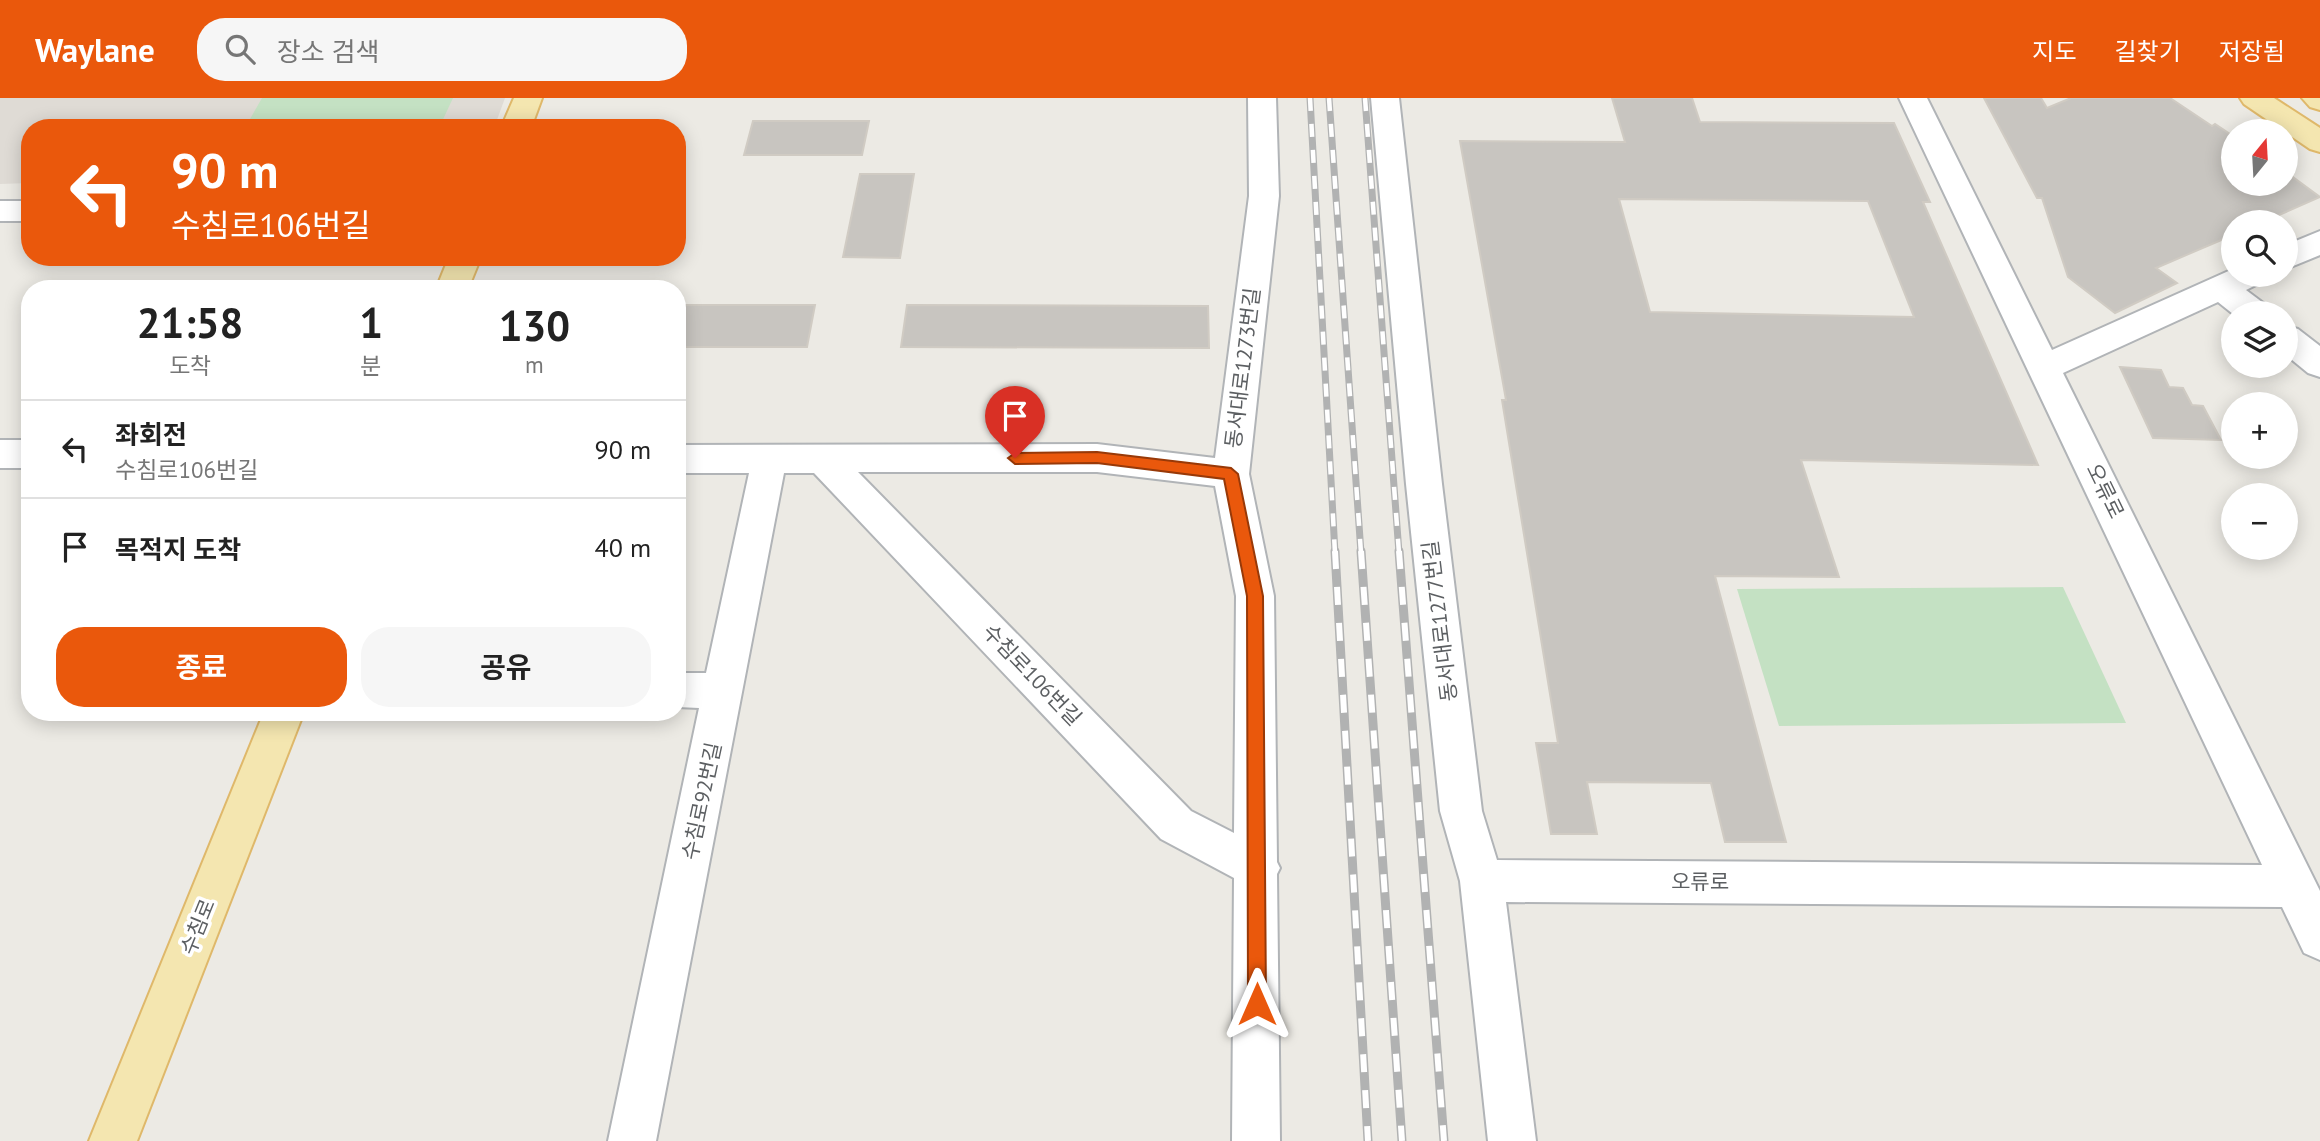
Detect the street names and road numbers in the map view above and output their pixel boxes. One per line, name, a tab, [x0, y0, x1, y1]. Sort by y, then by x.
street label: 동서대로1273번길	[1219, 286, 1266, 450]
street label: 오류로	[2081, 459, 2130, 523]
street label: 동서대로1277번길	[1416, 539, 1463, 703]
street label: 수침로106번길	[977, 618, 1088, 731]
street label: 수침로92번길	[676, 740, 727, 862]
street label: 오류로	[1671, 868, 1729, 895]
street label: 수침로	[174, 895, 221, 959]

